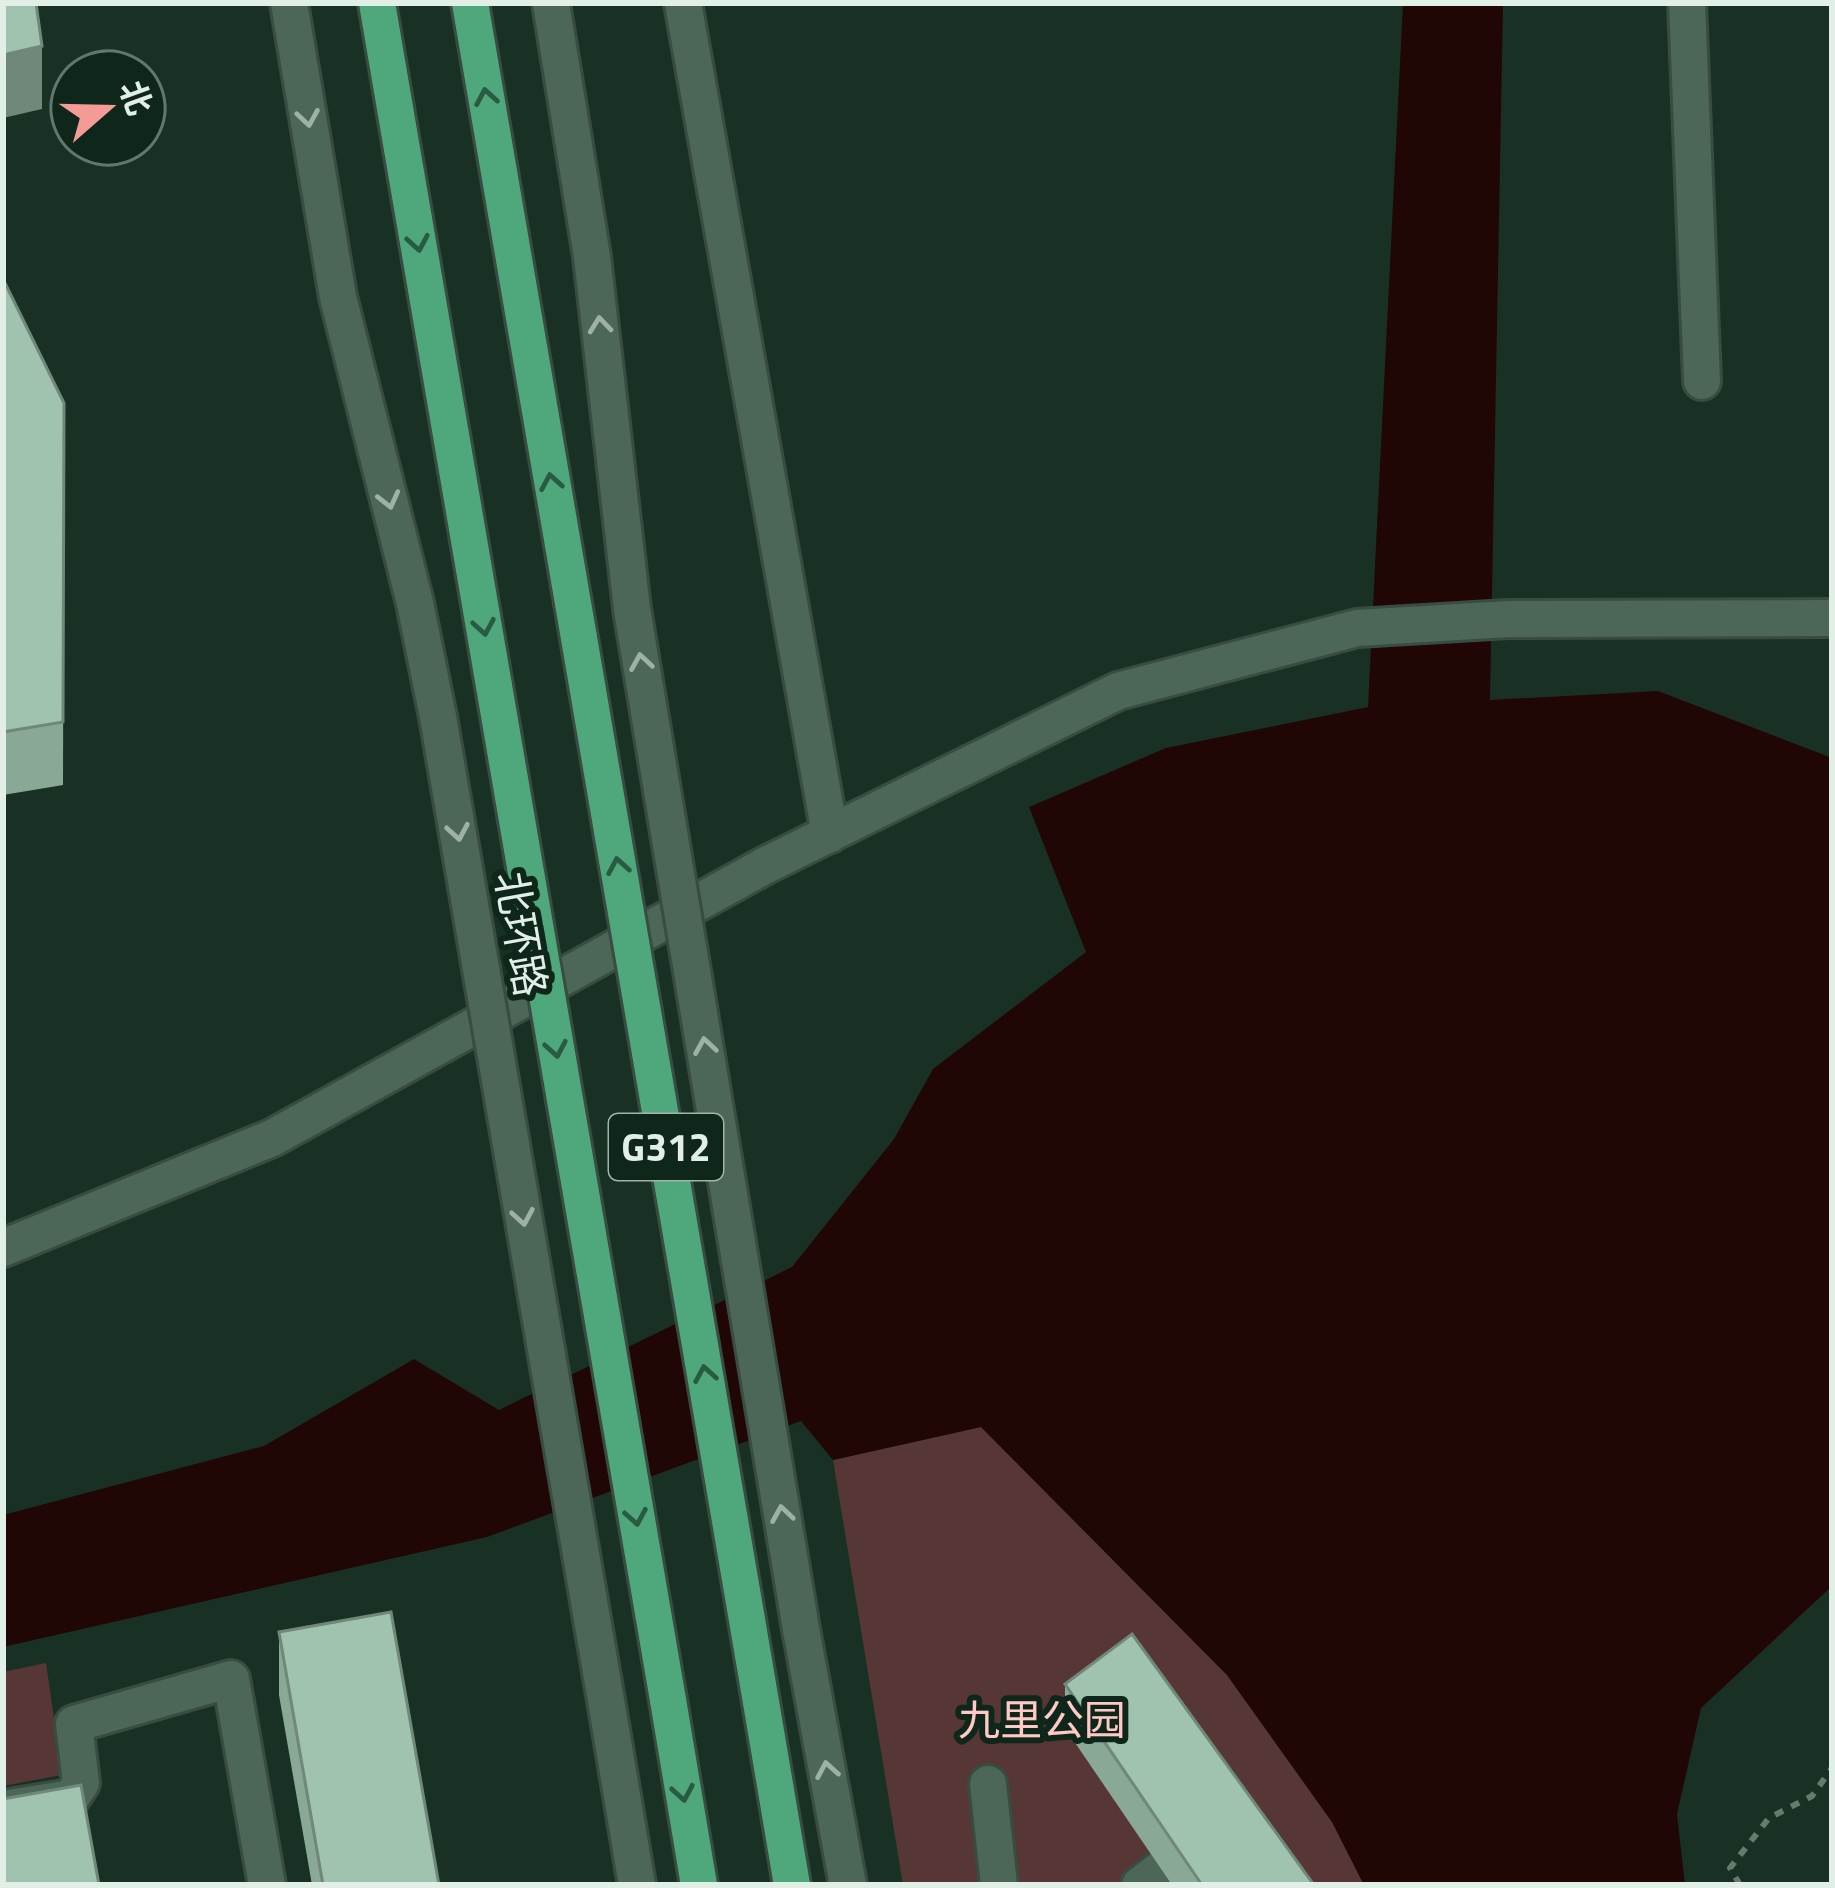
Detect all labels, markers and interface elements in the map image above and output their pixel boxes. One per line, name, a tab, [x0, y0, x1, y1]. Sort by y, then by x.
north arrow	[48, 48, 168, 168]
text: 北	[107, 74, 165, 122]
one-way arrow	[474, 88, 499, 108]
one-way arrow	[295, 108, 320, 128]
one-way arrow	[405, 232, 430, 252]
one-way arrow	[588, 315, 613, 334]
one-way arrow	[540, 472, 565, 492]
one-way arrow	[375, 489, 400, 509]
one-way arrow	[470, 617, 495, 637]
one-way arrow	[629, 652, 654, 672]
one-way arrow	[444, 822, 469, 842]
one-way arrow	[606, 856, 631, 876]
street label: 北环路	[480, 866, 564, 1001]
one-way arrow	[693, 1037, 718, 1057]
one-way arrow	[543, 1039, 568, 1059]
road number: G312	[609, 1114, 723, 1180]
one-way arrow	[510, 1207, 535, 1227]
one-way arrow	[693, 1365, 718, 1385]
one-way arrow	[771, 1504, 796, 1524]
one-way arrow	[623, 1506, 648, 1526]
park label: 九里公园	[958, 1687, 1126, 1751]
one-way arrow	[815, 1760, 841, 1780]
one-way arrow	[670, 1782, 695, 1802]

